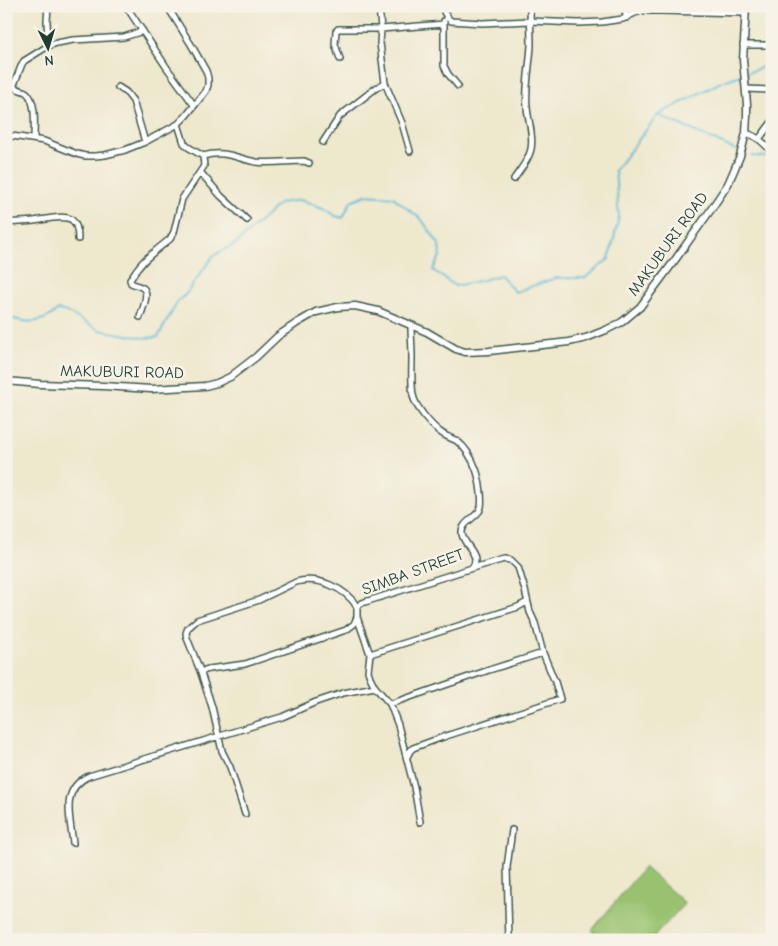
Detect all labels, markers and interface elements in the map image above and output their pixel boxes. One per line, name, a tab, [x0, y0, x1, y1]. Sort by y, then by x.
north arrow	[22, 22, 72, 72]
text: N	[44, 52, 54, 69]
street label: MAKUBURI ROAD	[624, 189, 712, 299]
street label: MAKUBURI ROAD	[60, 362, 184, 382]
street label: SIMBA STREET	[359, 545, 467, 599]

